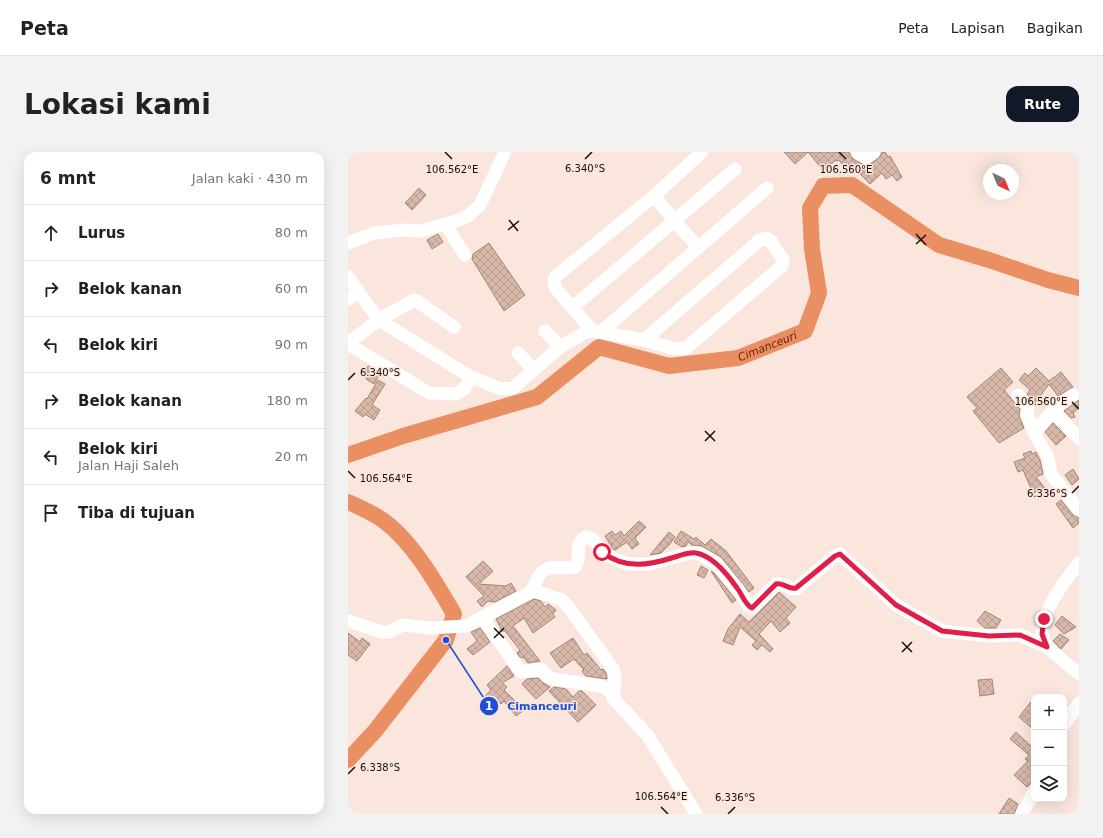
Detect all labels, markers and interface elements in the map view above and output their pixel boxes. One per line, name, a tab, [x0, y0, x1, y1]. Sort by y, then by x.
text: Peta	[20, 17, 69, 39]
text: Peta	[898, 20, 929, 36]
text: Lapisan	[951, 20, 1005, 36]
text: Bagikan	[1027, 20, 1083, 36]
button: Rute	[1006, 86, 1079, 122]
text: Lokasi kami	[24, 88, 211, 121]
text: 6.340°S	[565, 163, 605, 174]
text: 106.562°E	[426, 164, 478, 175]
text: 106.560°E	[820, 164, 872, 175]
north arrow	[983, 164, 1019, 200]
text: 6 mnt	[40, 168, 96, 188]
text: Jalan kaki · 430 m	[192, 171, 308, 186]
icon: ahead	[40, 222, 62, 244]
text: Lurus	[78, 224, 125, 242]
text: 80 m	[275, 225, 308, 240]
icon: right	[40, 278, 62, 300]
text: Belok kanan	[78, 280, 182, 298]
text: 60 m	[275, 281, 308, 296]
water label: Cimanceuri	[736, 328, 799, 364]
icon: left	[40, 334, 62, 356]
text: Belok kiri	[78, 336, 158, 354]
text: 90 m	[275, 337, 308, 352]
text: 6.340°S	[360, 367, 400, 378]
icon: right	[40, 390, 62, 412]
text: Belok kanan	[78, 392, 182, 410]
text: 180 m	[266, 393, 308, 408]
text: 106.560°E	[1015, 396, 1067, 407]
text: Belok kiri	[78, 440, 158, 458]
icon: left	[40, 446, 62, 468]
text: 20 m	[275, 449, 308, 464]
text: Jalan Haji Saleh	[78, 458, 179, 473]
text: 106.564°E	[360, 473, 412, 484]
text: 6.336°S	[1027, 488, 1067, 499]
icon: arrive	[40, 502, 62, 524]
text: Tiba di tujuan	[78, 504, 195, 522]
route start	[593, 543, 611, 561]
route end	[1035, 610, 1053, 628]
callout: Cimanceuri	[479, 694, 585, 717]
map controls	[1031, 694, 1067, 802]
button: +	[1031, 694, 1067, 730]
text: 1	[485, 699, 493, 713]
text: Cimanceuri	[507, 700, 577, 713]
button: −	[1031, 730, 1067, 766]
text: 6.338°S	[360, 762, 400, 773]
button: layers	[1031, 766, 1067, 802]
text: 106.564°E	[635, 791, 687, 802]
text: 6.336°S	[715, 792, 755, 803]

